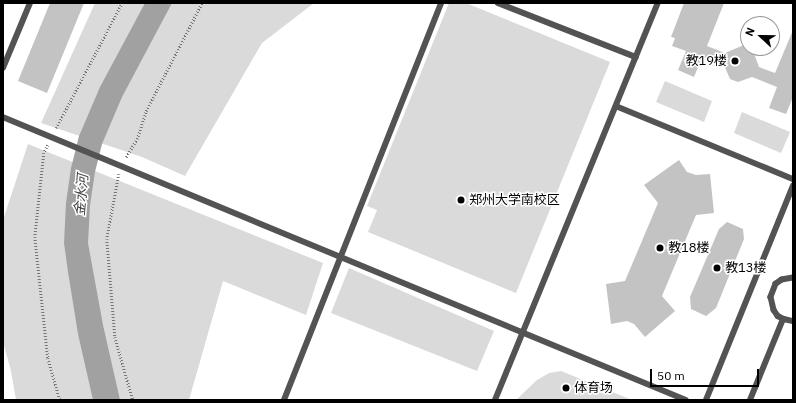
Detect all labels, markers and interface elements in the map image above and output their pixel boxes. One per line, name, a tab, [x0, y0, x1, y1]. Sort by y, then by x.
north arrow	[740, 16, 780, 56]
text: N	[742, 26, 758, 38]
place label: 教19楼	[685, 53, 727, 69]
marker: 教19楼	[730, 56, 740, 66]
water label: 金水河	[71, 173, 91, 217]
place label: 郑州大学南校区	[469, 192, 560, 208]
marker: 郑州大学南校区	[456, 195, 466, 205]
place label: 教18楼	[668, 240, 710, 256]
marker: 教18楼	[655, 243, 665, 253]
place label: 教13楼	[725, 260, 767, 276]
marker: 教13楼	[712, 263, 722, 273]
scale bar	[652, 361, 761, 387]
text: 50 m	[657, 368, 685, 383]
place label: 体育场	[574, 380, 613, 396]
marker: 体育场	[561, 383, 571, 393]

